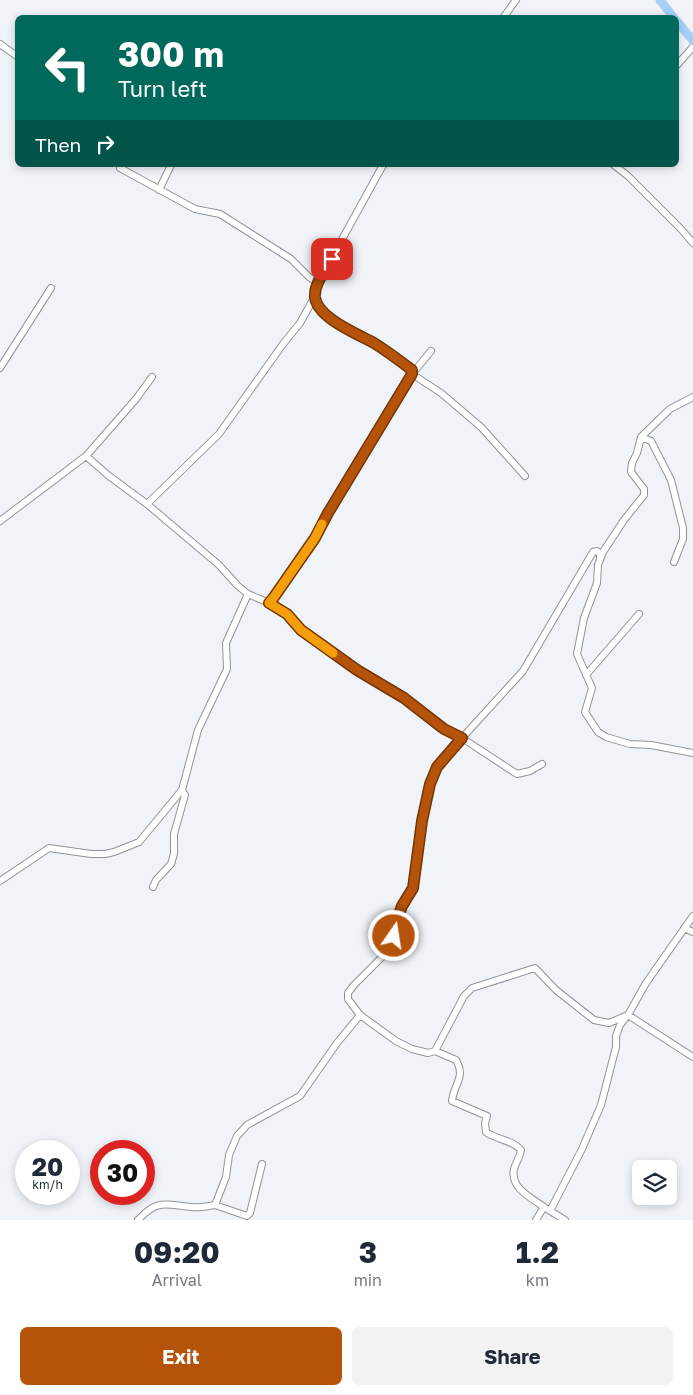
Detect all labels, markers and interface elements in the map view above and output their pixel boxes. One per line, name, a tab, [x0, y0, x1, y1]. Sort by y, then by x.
text: 300 m	[118, 33, 224, 75]
icon: left	[35, 35, 100, 100]
text: Turn left	[118, 75, 207, 102]
icon: right	[91, 130, 119, 158]
text: Then	[35, 133, 81, 156]
pin	[311, 238, 353, 280]
icon: arrive	[318, 245, 346, 273]
position arrow	[367, 909, 419, 961]
speed limit sign: 30	[90, 1140, 155, 1205]
text: 20	[32, 1151, 63, 1182]
map controls	[632, 1160, 677, 1205]
button: layers	[632, 1160, 677, 1205]
text: km/h	[32, 1177, 63, 1192]
text: 09:20	[134, 1234, 220, 1270]
text: 3	[359, 1234, 377, 1270]
text: 1.2	[516, 1234, 559, 1270]
text: Arrival	[152, 1270, 202, 1290]
text: min	[354, 1270, 382, 1290]
text: km	[526, 1270, 549, 1290]
button: Exit	[20, 1327, 342, 1385]
button: Share	[352, 1327, 673, 1385]

